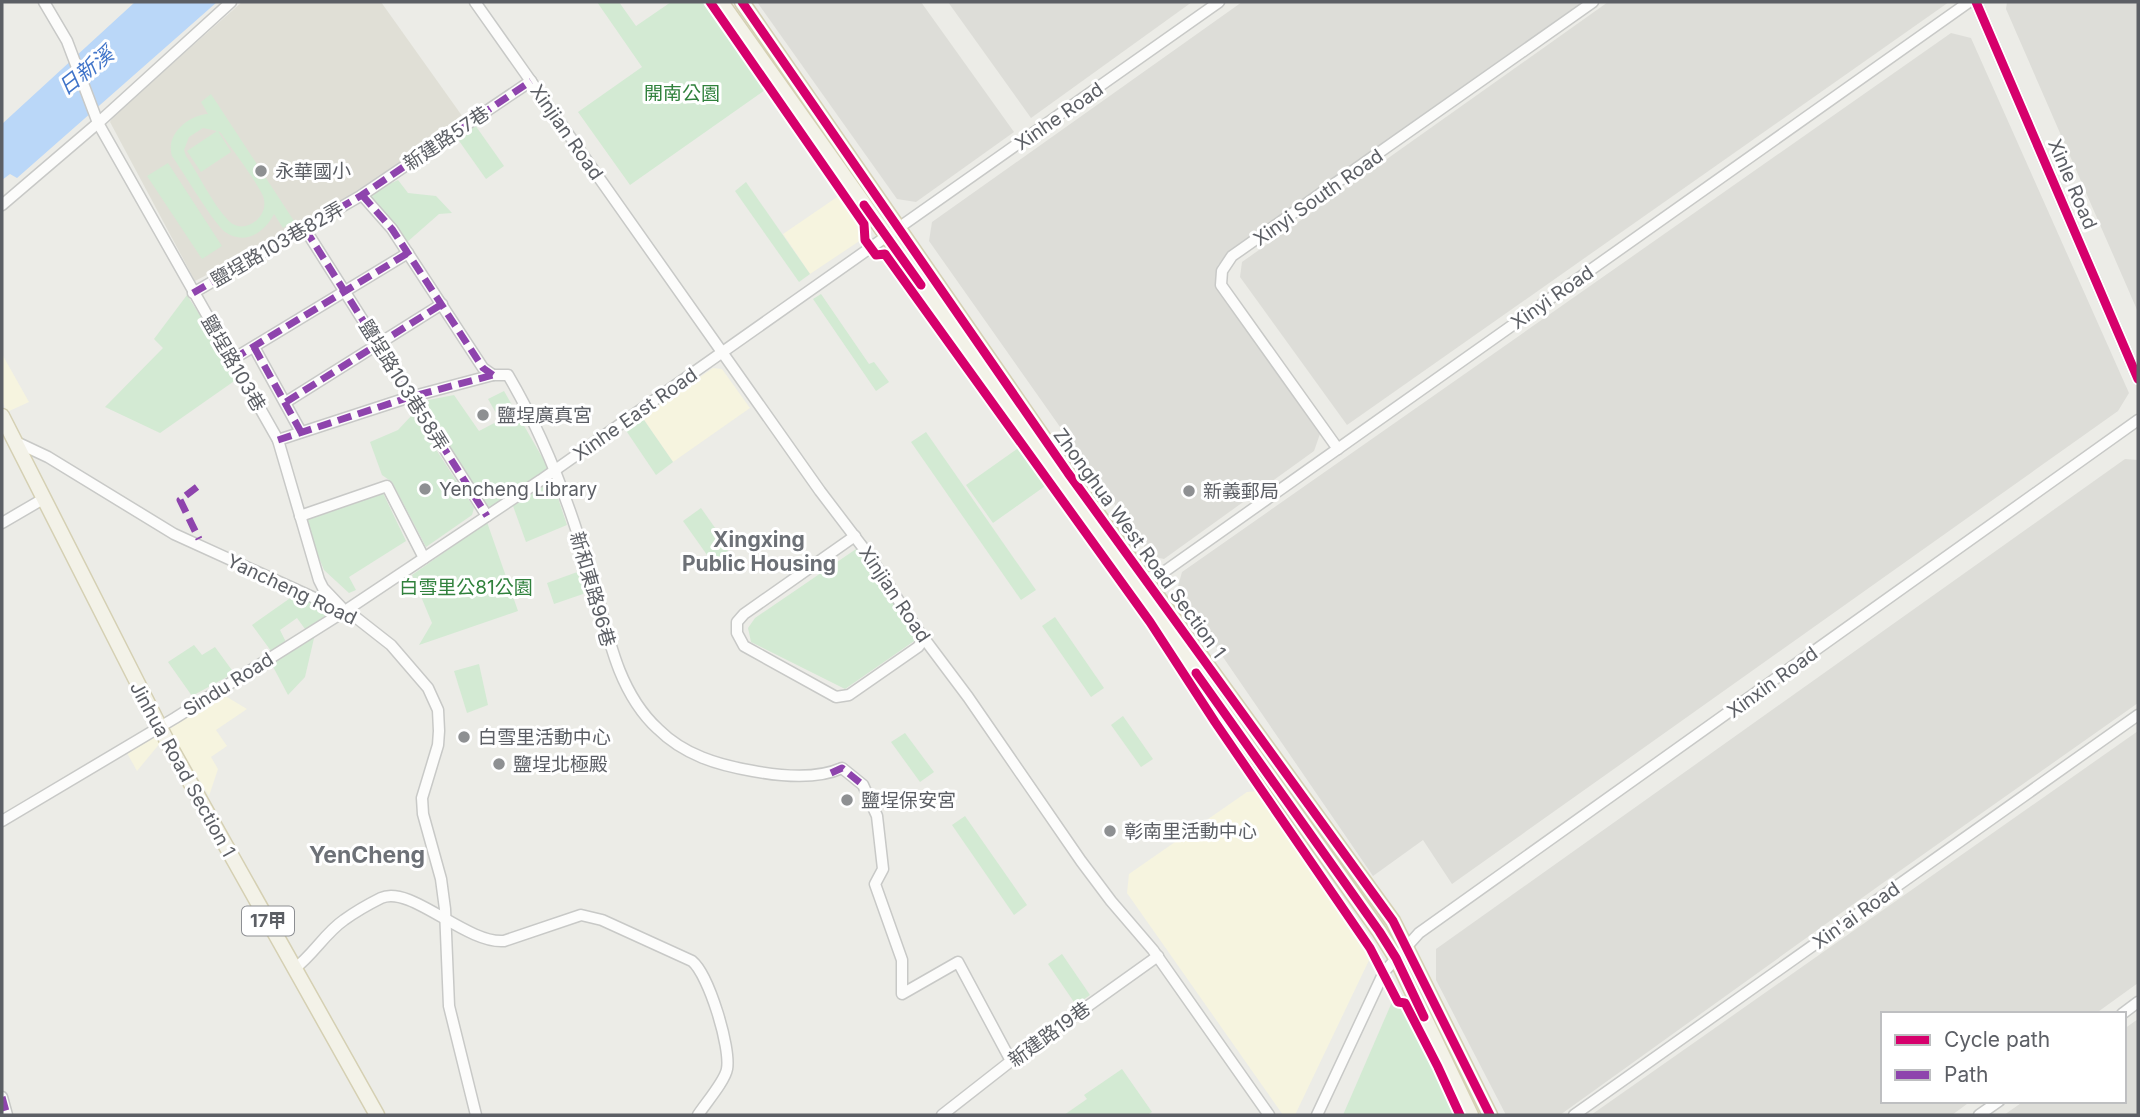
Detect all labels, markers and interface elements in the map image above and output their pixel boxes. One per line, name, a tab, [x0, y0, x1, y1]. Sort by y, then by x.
water label: 日新溪	[53, 40, 121, 100]
street label: Xinhe Road	[1011, 78, 1108, 155]
street label: Xinjian Road	[525, 80, 608, 184]
park label: 開南公園	[644, 82, 720, 105]
street label: 新建路57巷	[399, 101, 493, 175]
street label: Xinle Road	[2043, 136, 2102, 233]
street label: Xinyi South Road	[1249, 144, 1387, 251]
place label: 永華國小	[275, 160, 351, 183]
marker: 永華國小	[253, 163, 269, 179]
street label: 鹽埕路103巷82弄	[207, 197, 348, 292]
street label: Xinyi Road	[1507, 261, 1598, 334]
street label: 鹽埕路103巷	[197, 311, 270, 416]
street label: 鹽埕路103巷58弄	[354, 316, 453, 455]
street label: Xinhe East Road	[569, 363, 702, 466]
place label: 鹽埕廣真宮	[497, 404, 592, 427]
marker: 鹽埕廣真宮	[475, 407, 491, 423]
street label: Zhonghua West Road Section 1	[1049, 424, 1231, 663]
place label: Yencheng Library	[439, 478, 597, 501]
place label: 新義郵局	[1203, 480, 1279, 503]
marker: Yencheng Library	[417, 481, 433, 497]
marker: 新義郵局	[1181, 483, 1197, 499]
district label: Xingxing Public Housing	[682, 527, 836, 576]
street label: 新和東路96巷	[565, 529, 620, 649]
street label: Xinjian Road	[854, 542, 935, 647]
street label: Yancheng Road	[223, 549, 360, 630]
park label: 白雪里公81公園	[399, 576, 533, 599]
street label: Xinxin Road	[1723, 642, 1822, 723]
street label: Sindu Road	[179, 648, 278, 721]
street label: Jinhua Road Section 1	[125, 678, 240, 861]
place label: 白雪里活動中心	[478, 726, 611, 749]
marker: 白雪里活動中心	[456, 729, 472, 745]
place label: 鹽埕北極殿	[513, 753, 608, 776]
marker: 鹽埕北極殿	[491, 756, 507, 772]
place label: 鹽埕保安宮	[861, 789, 956, 812]
marker: 鹽埕保安宮	[839, 792, 855, 808]
place label: 彰南里活動中心	[1124, 820, 1257, 843]
marker: 彰南里活動中心	[1102, 823, 1118, 839]
district label: YenCheng	[309, 841, 425, 869]
street label: Xin'ai Road	[1808, 877, 1904, 954]
road number: 17甲	[242, 906, 294, 936]
street label: 新建路19巷	[1004, 997, 1095, 1072]
legend	[1881, 1012, 2126, 1103]
text: Cycle path	[1944, 1027, 2050, 1052]
text: Path	[1944, 1062, 1989, 1087]

